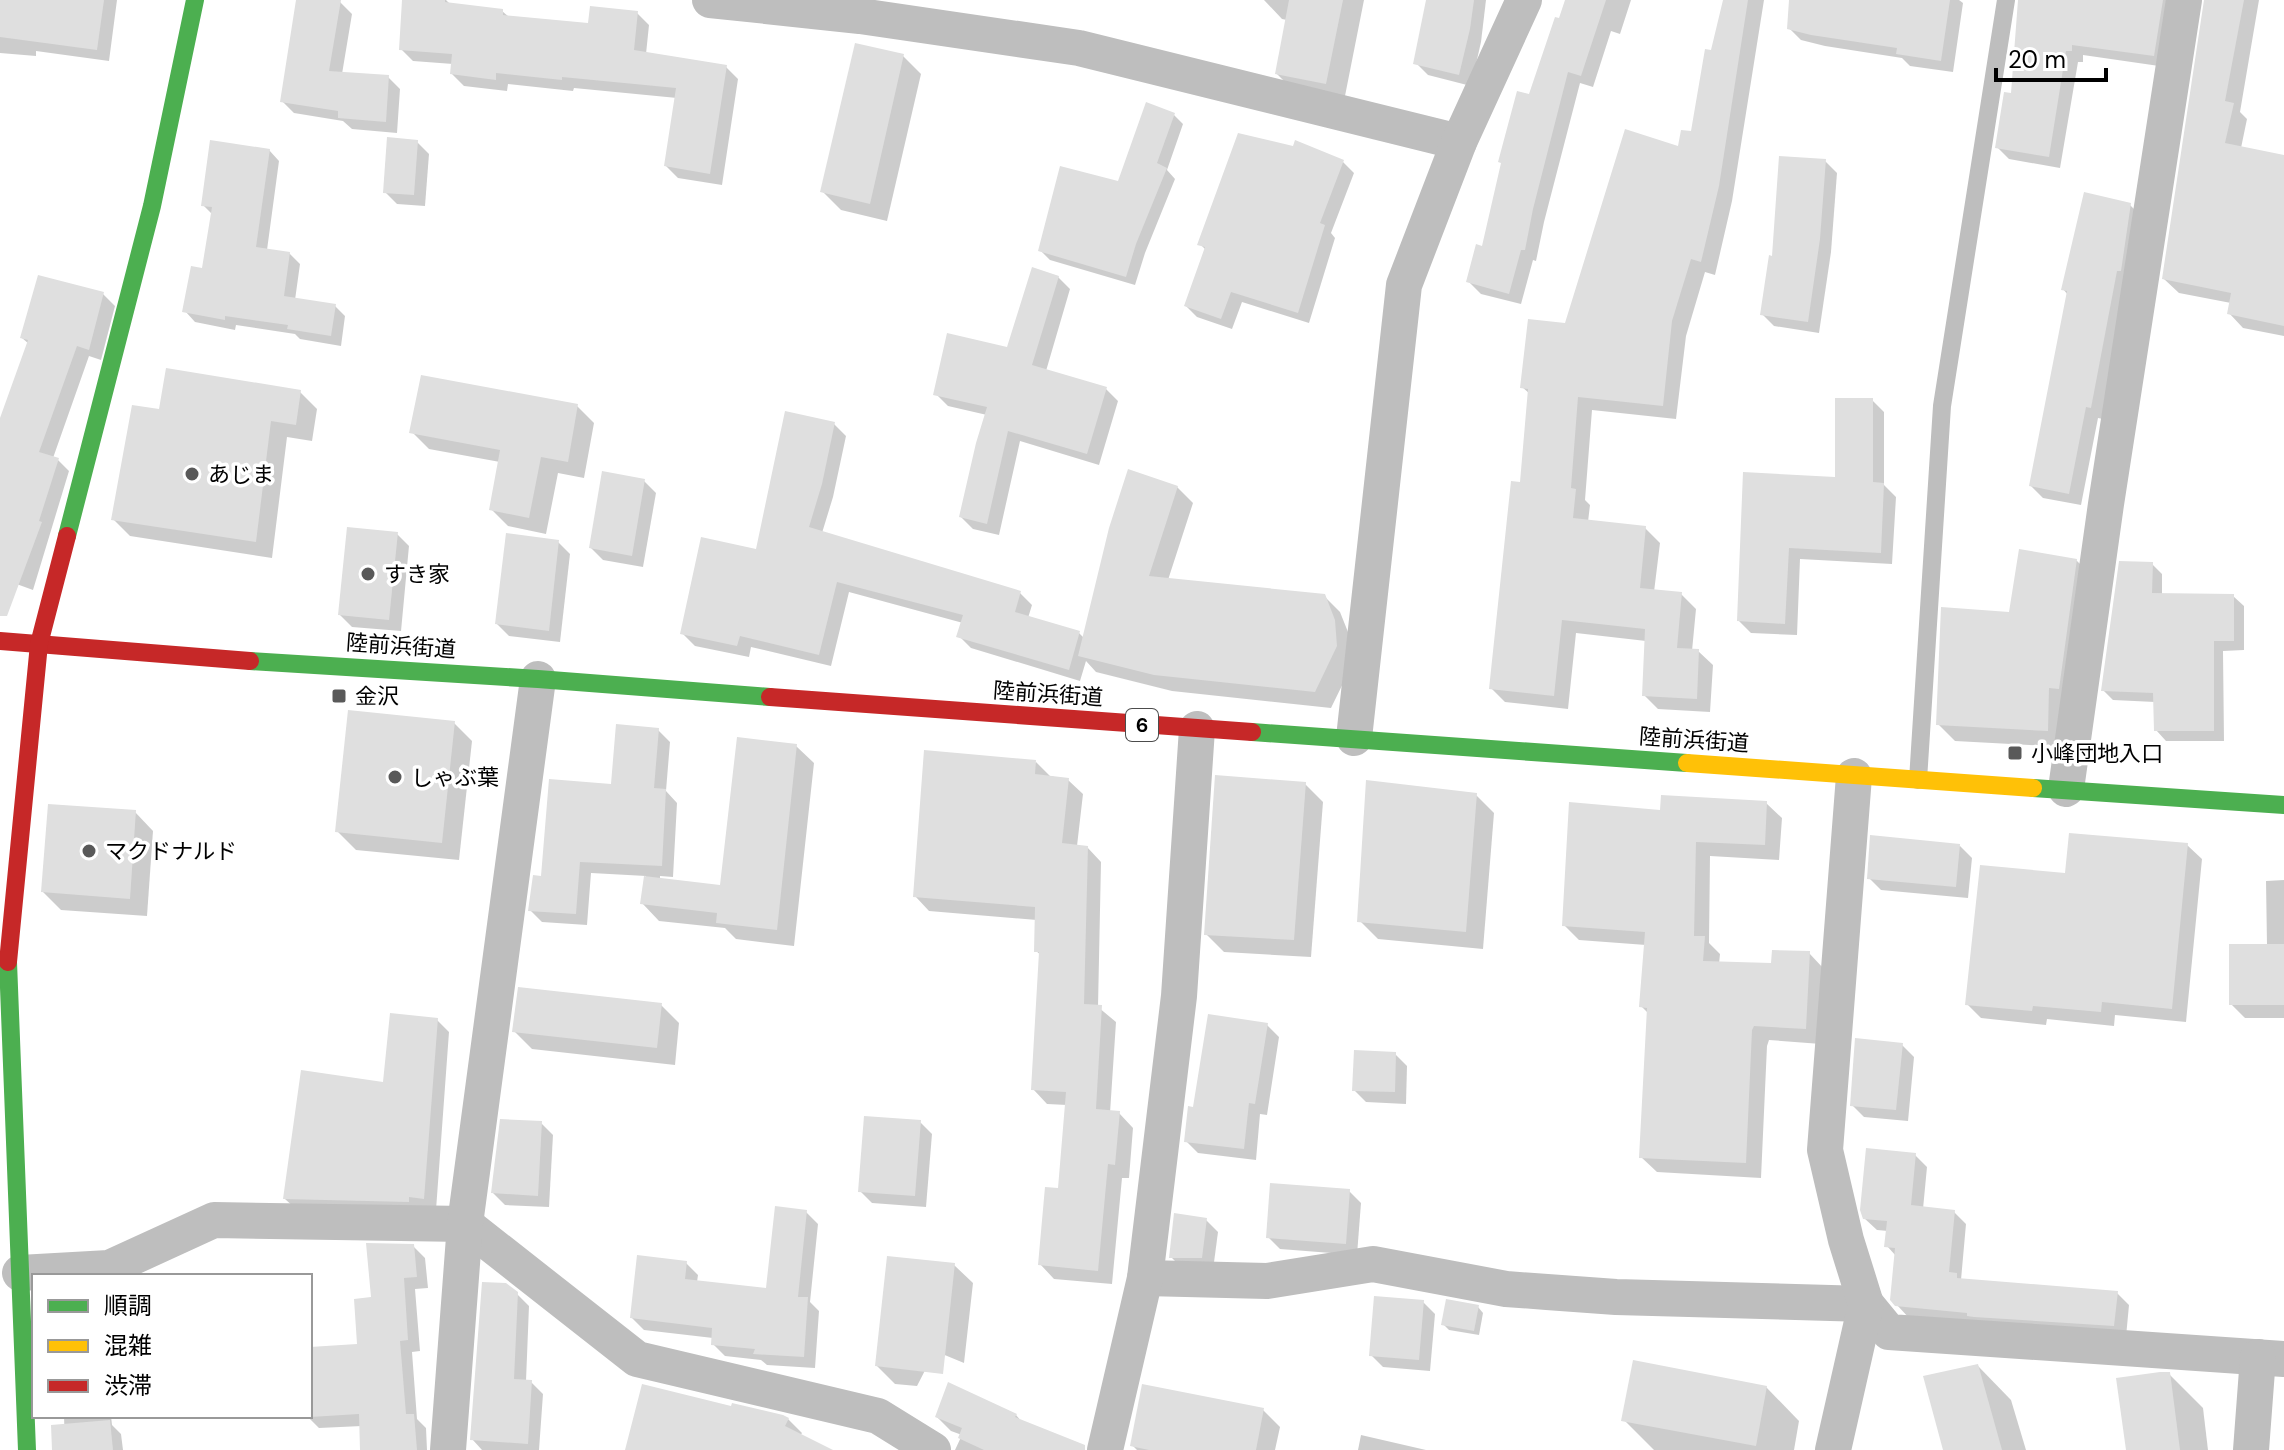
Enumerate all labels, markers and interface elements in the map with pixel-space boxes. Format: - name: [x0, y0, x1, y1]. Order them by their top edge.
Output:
- scale bar: [1996, 32, 2106, 82]
- text: 20 m: [2008, 44, 2066, 75]
- place label: あじま: [208, 460, 274, 489]
- marker: あじま: [183, 465, 201, 483]
- place label: すき家: [384, 560, 450, 589]
- marker: すき家: [359, 565, 377, 583]
- street label: 陸前浜街道: [345, 628, 457, 664]
- street label: 陸前浜街道: [992, 676, 1104, 712]
- place label: 金沢: [355, 682, 399, 711]
- marker: 金沢: [330, 687, 348, 705]
- road number: 6: [1126, 709, 1158, 741]
- street label: 陸前浜街道: [1638, 722, 1750, 758]
- place label: 小峰団地入口: [2031, 739, 2163, 768]
- marker: 小峰団地入口: [2006, 744, 2024, 762]
- place label: しゃぶ葉: [411, 763, 499, 792]
- marker: しゃぶ葉: [386, 768, 404, 786]
- place label: マクドナルド: [105, 837, 237, 866]
- marker: マクドナルド: [80, 842, 98, 860]
- legend: [32, 1274, 312, 1418]
- text: 順調: [104, 1290, 152, 1321]
- text: 混雑: [104, 1330, 152, 1361]
- text: 渋滞: [104, 1370, 152, 1401]

